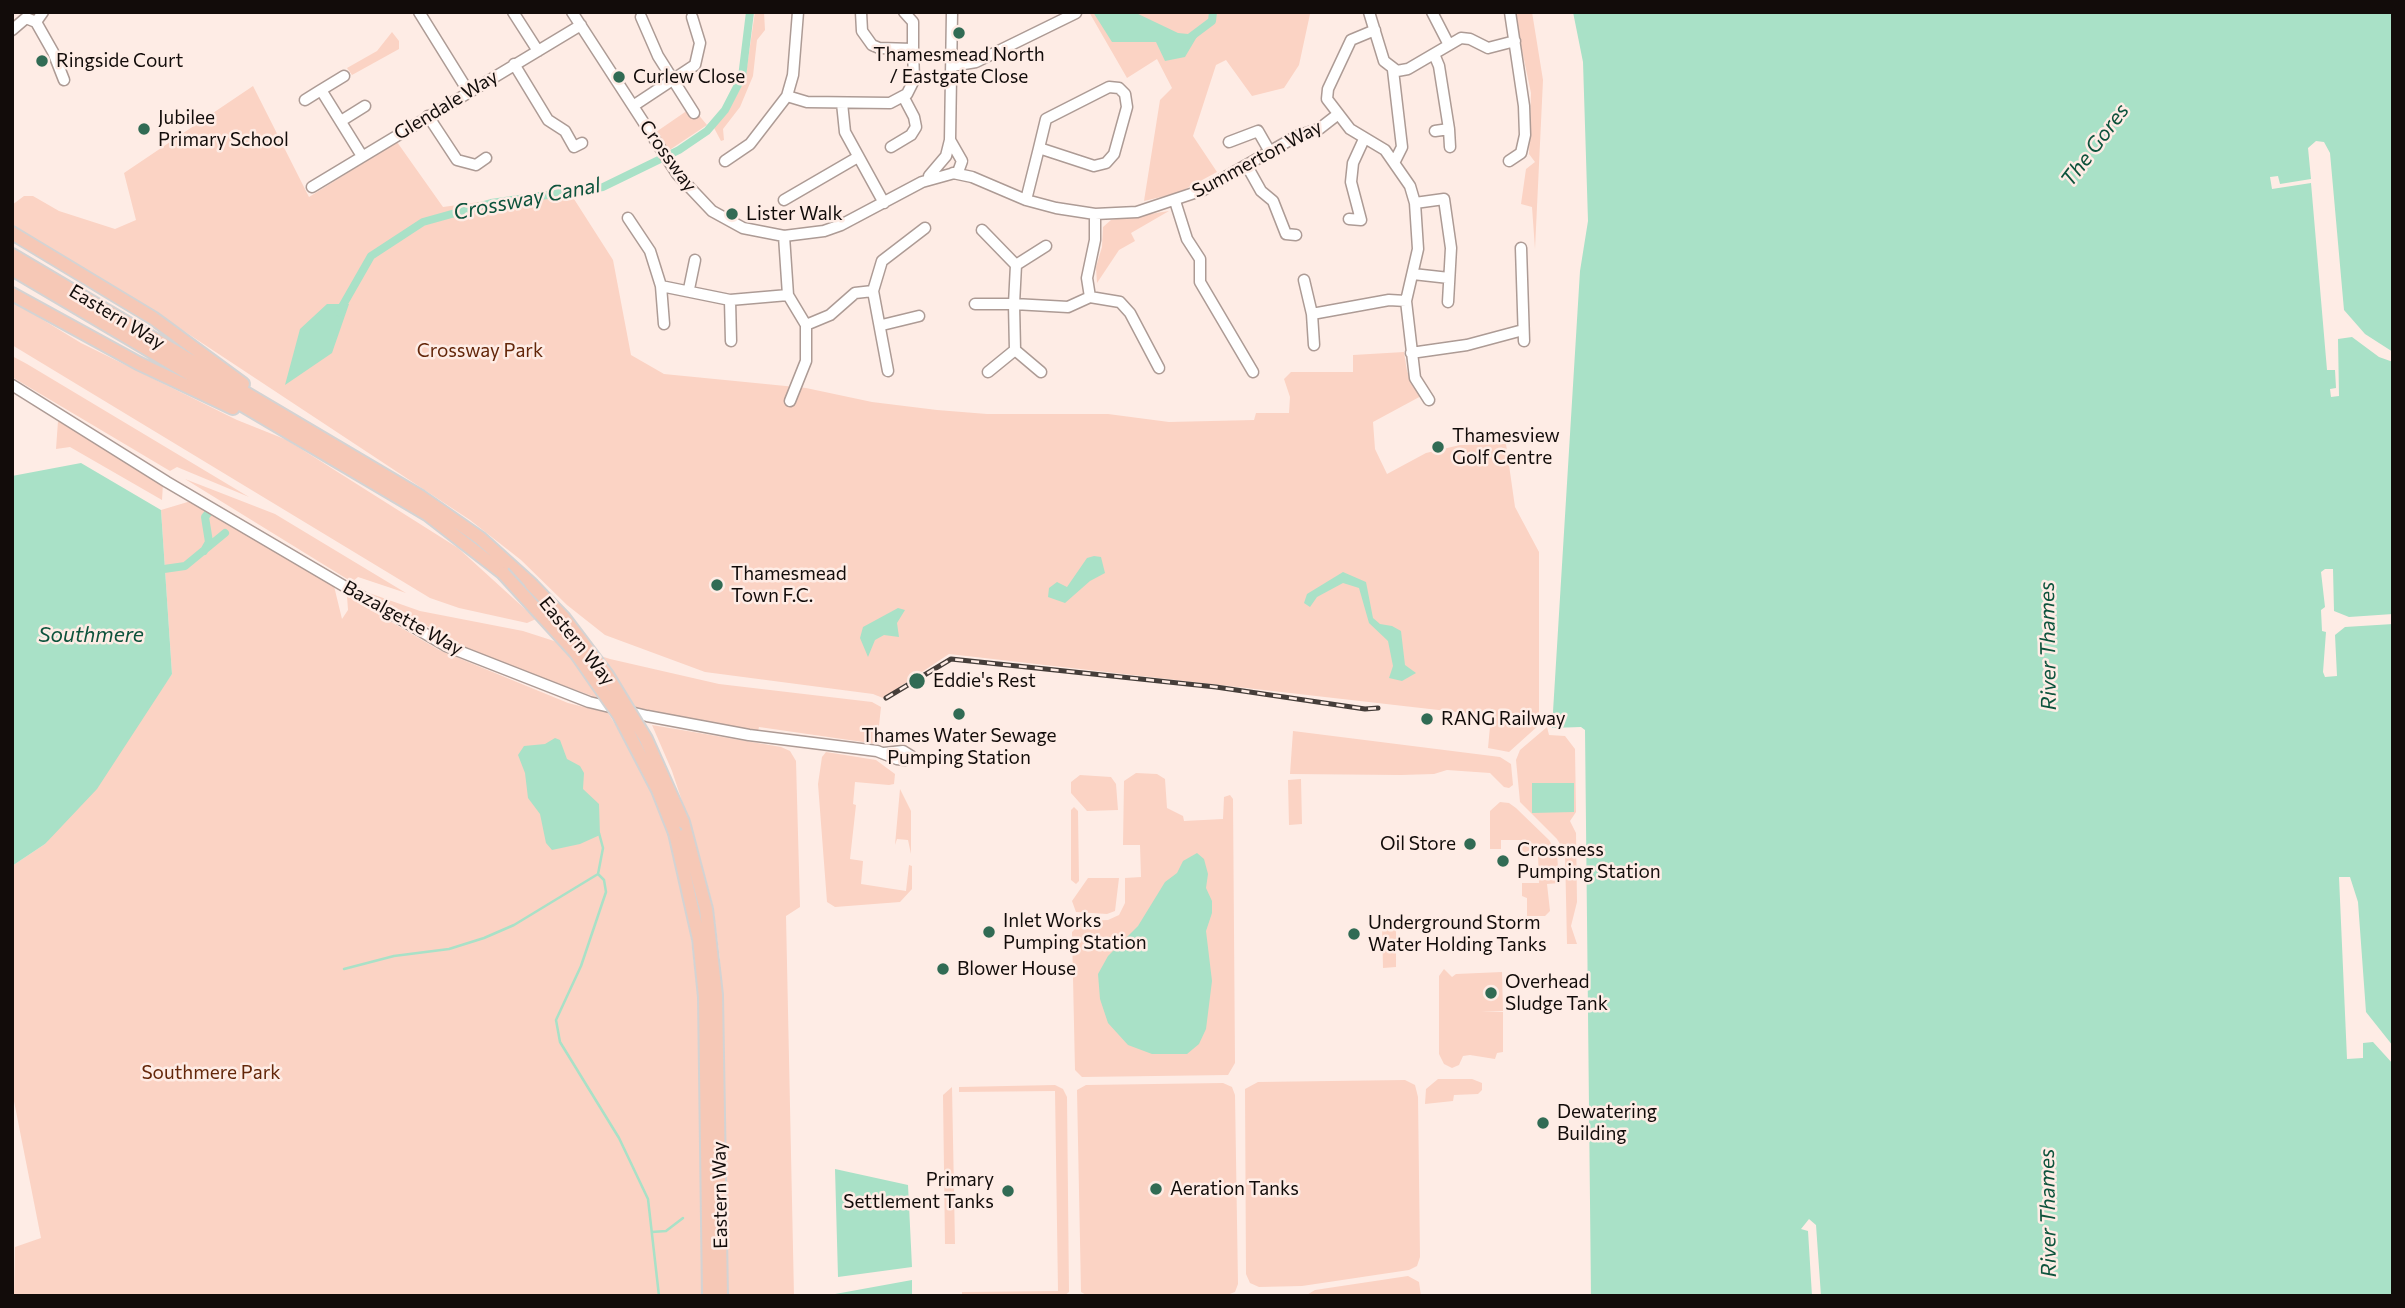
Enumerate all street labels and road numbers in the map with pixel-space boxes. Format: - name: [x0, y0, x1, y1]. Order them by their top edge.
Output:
- street label: Glendale Way: [390, 65, 502, 145]
- street label: Summerton Way: [1188, 115, 1326, 203]
- street label: Crossway: [634, 116, 702, 196]
- street label: Eastern Way: [65, 280, 169, 354]
- street label: Bazalgette Way: [339, 576, 467, 660]
- street label: Eastern Way: [534, 592, 620, 690]
- street label: Eastern Way: [708, 1141, 732, 1249]

